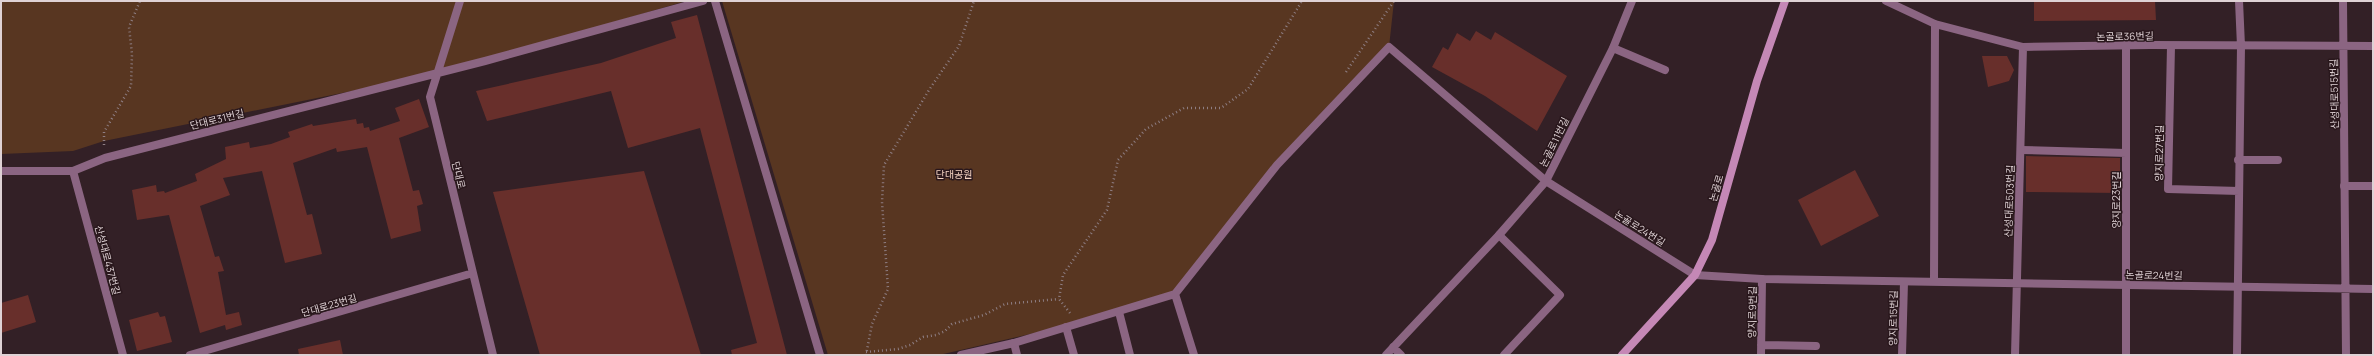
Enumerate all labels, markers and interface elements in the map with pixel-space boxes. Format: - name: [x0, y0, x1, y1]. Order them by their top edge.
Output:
- street label: 논골로36번길: [2096, 28, 2154, 44]
- street label: 산성대로515번길: [2326, 59, 2342, 129]
- street label: 단대로31번길: [188, 106, 246, 132]
- street label: 논골로11번길: [1536, 115, 1572, 169]
- street label: 양지로27번길: [2152, 125, 2166, 181]
- street label: 단대로: [449, 160, 469, 190]
- street label: 산성대로503번길: [2001, 164, 2017, 238]
- park label: 단대공원: [936, 167, 972, 181]
- street label: 양지로23번길: [2109, 171, 2123, 229]
- street label: 논골로: [1705, 173, 1727, 203]
- street label: 논골로24번길: [1612, 207, 1668, 249]
- street label: 산성대로437번길: [92, 224, 124, 296]
- street label: 논골로24번길: [2125, 268, 2183, 282]
- street label: 양지로9번길: [1745, 286, 1759, 338]
- street label: 단대로23번길: [300, 290, 358, 320]
- street label: 양지로15번길: [1886, 290, 1900, 346]

